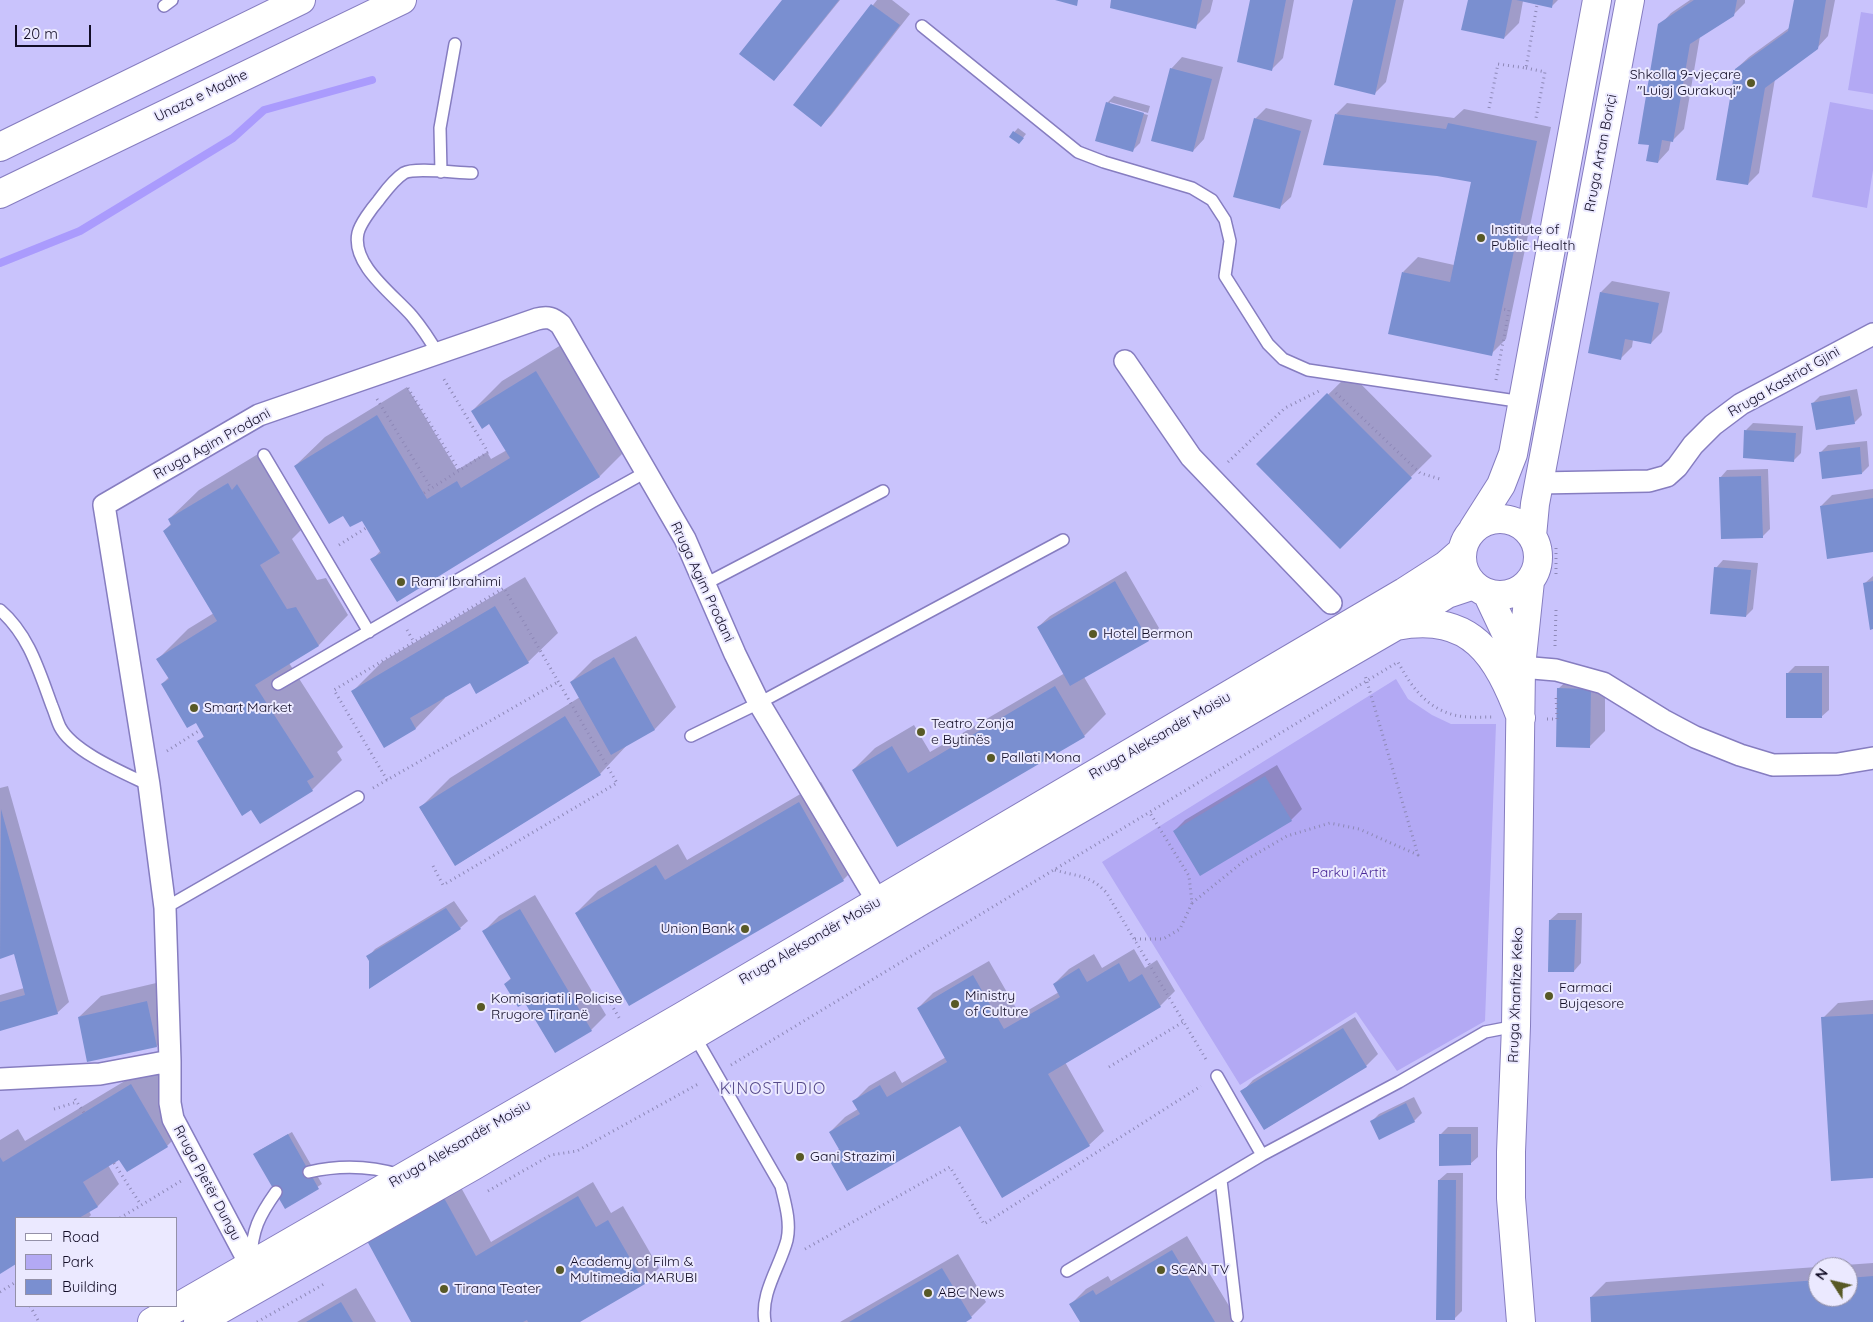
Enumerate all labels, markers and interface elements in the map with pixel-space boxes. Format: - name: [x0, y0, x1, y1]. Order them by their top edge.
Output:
- scale bar: [18, 15, 94, 47]
- text: 20 m: [23, 24, 58, 43]
- street label: Unaza e Madhe: [152, 66, 250, 126]
- place label: Shkolla 9-vjeçare "Luigj Gurakuqi": [1630, 67, 1741, 100]
- marker: Shkolla 9-vjeçare "Luigj Gurakuqi": [1745, 77, 1757, 89]
- street label: Rruga Artan Boriçi: [1581, 93, 1621, 213]
- place label: Institute of Public Health: [1491, 222, 1575, 254]
- marker: Institute of Public Health: [1475, 232, 1487, 244]
- street label: Rruga Kastriot Gjini: [1725, 343, 1843, 421]
- street label: Rruga Agim Prodani: [151, 405, 273, 483]
- street label: Rruga Agim Prodani: [667, 519, 737, 645]
- place label: Rami Ibrahimi: [411, 574, 501, 590]
- marker: Rami Ibrahimi: [395, 576, 407, 588]
- place label: Hotel Bermon: [1103, 626, 1193, 642]
- marker: Hotel Bermon: [1087, 628, 1099, 640]
- street label: Rruga Aleksandër Moisiu: [1086, 689, 1234, 783]
- place label: Smart Market: [204, 700, 292, 716]
- marker: Smart Market: [188, 702, 200, 714]
- place label: Teatro Zonja e Bytinës: [931, 716, 1014, 749]
- marker: Teatro Zonja e Bytinës: [915, 726, 927, 738]
- place label: Pallati Mona: [1001, 750, 1081, 766]
- marker: Pallati Mona: [985, 752, 997, 764]
- park label: Parku i Artit: [1311, 865, 1387, 881]
- street label: Rruga Aleksandër Moisiu: [736, 894, 884, 988]
- place label: Union Bank: [660, 921, 735, 937]
- marker: Union Bank: [739, 923, 751, 935]
- street label: Rruga Xhanfize Keko: [1505, 927, 1527, 1063]
- place label: Farmaci Bujqesore: [1559, 980, 1624, 1012]
- place label: Ministry of Culture: [965, 988, 1028, 1020]
- marker: Farmaci Bujqesore: [1543, 990, 1555, 1002]
- place label: Komisariati i Policise Rrugore Tiranë: [491, 991, 622, 1024]
- marker: Ministry of Culture: [949, 998, 961, 1010]
- marker: Komisariati i Policise Rrugore Tiranë: [475, 1001, 487, 1013]
- district label: KINOSTUDIO: [718, 1079, 828, 1099]
- street label: Rruga Aleksandër Moisiu: [386, 1097, 534, 1191]
- street label: Rruga Pjetër Dungu: [170, 1122, 244, 1244]
- place label: Gani Strazimi: [810, 1149, 895, 1165]
- marker: Gani Strazimi: [794, 1151, 806, 1163]
- legend: [15, 1217, 178, 1307]
- text: Road: [62, 1227, 99, 1246]
- text: Park: [62, 1252, 94, 1271]
- place label: Academy of Film & Multimedia MARUBI: [570, 1254, 697, 1286]
- north arrow: [1808, 1257, 1858, 1307]
- place label: SCAN TV: [1171, 1262, 1229, 1278]
- marker: Academy of Film & Multimedia MARUBI: [554, 1264, 566, 1276]
- marker: SCAN TV: [1155, 1264, 1167, 1276]
- text: N: [1811, 1265, 1832, 1283]
- text: Building: [62, 1277, 117, 1296]
- place label: Tirana Teater: [454, 1281, 541, 1297]
- marker: Tirana Teater: [438, 1283, 450, 1295]
- place label: ABC News: [938, 1285, 1004, 1301]
- marker: ABC News: [922, 1287, 934, 1299]

